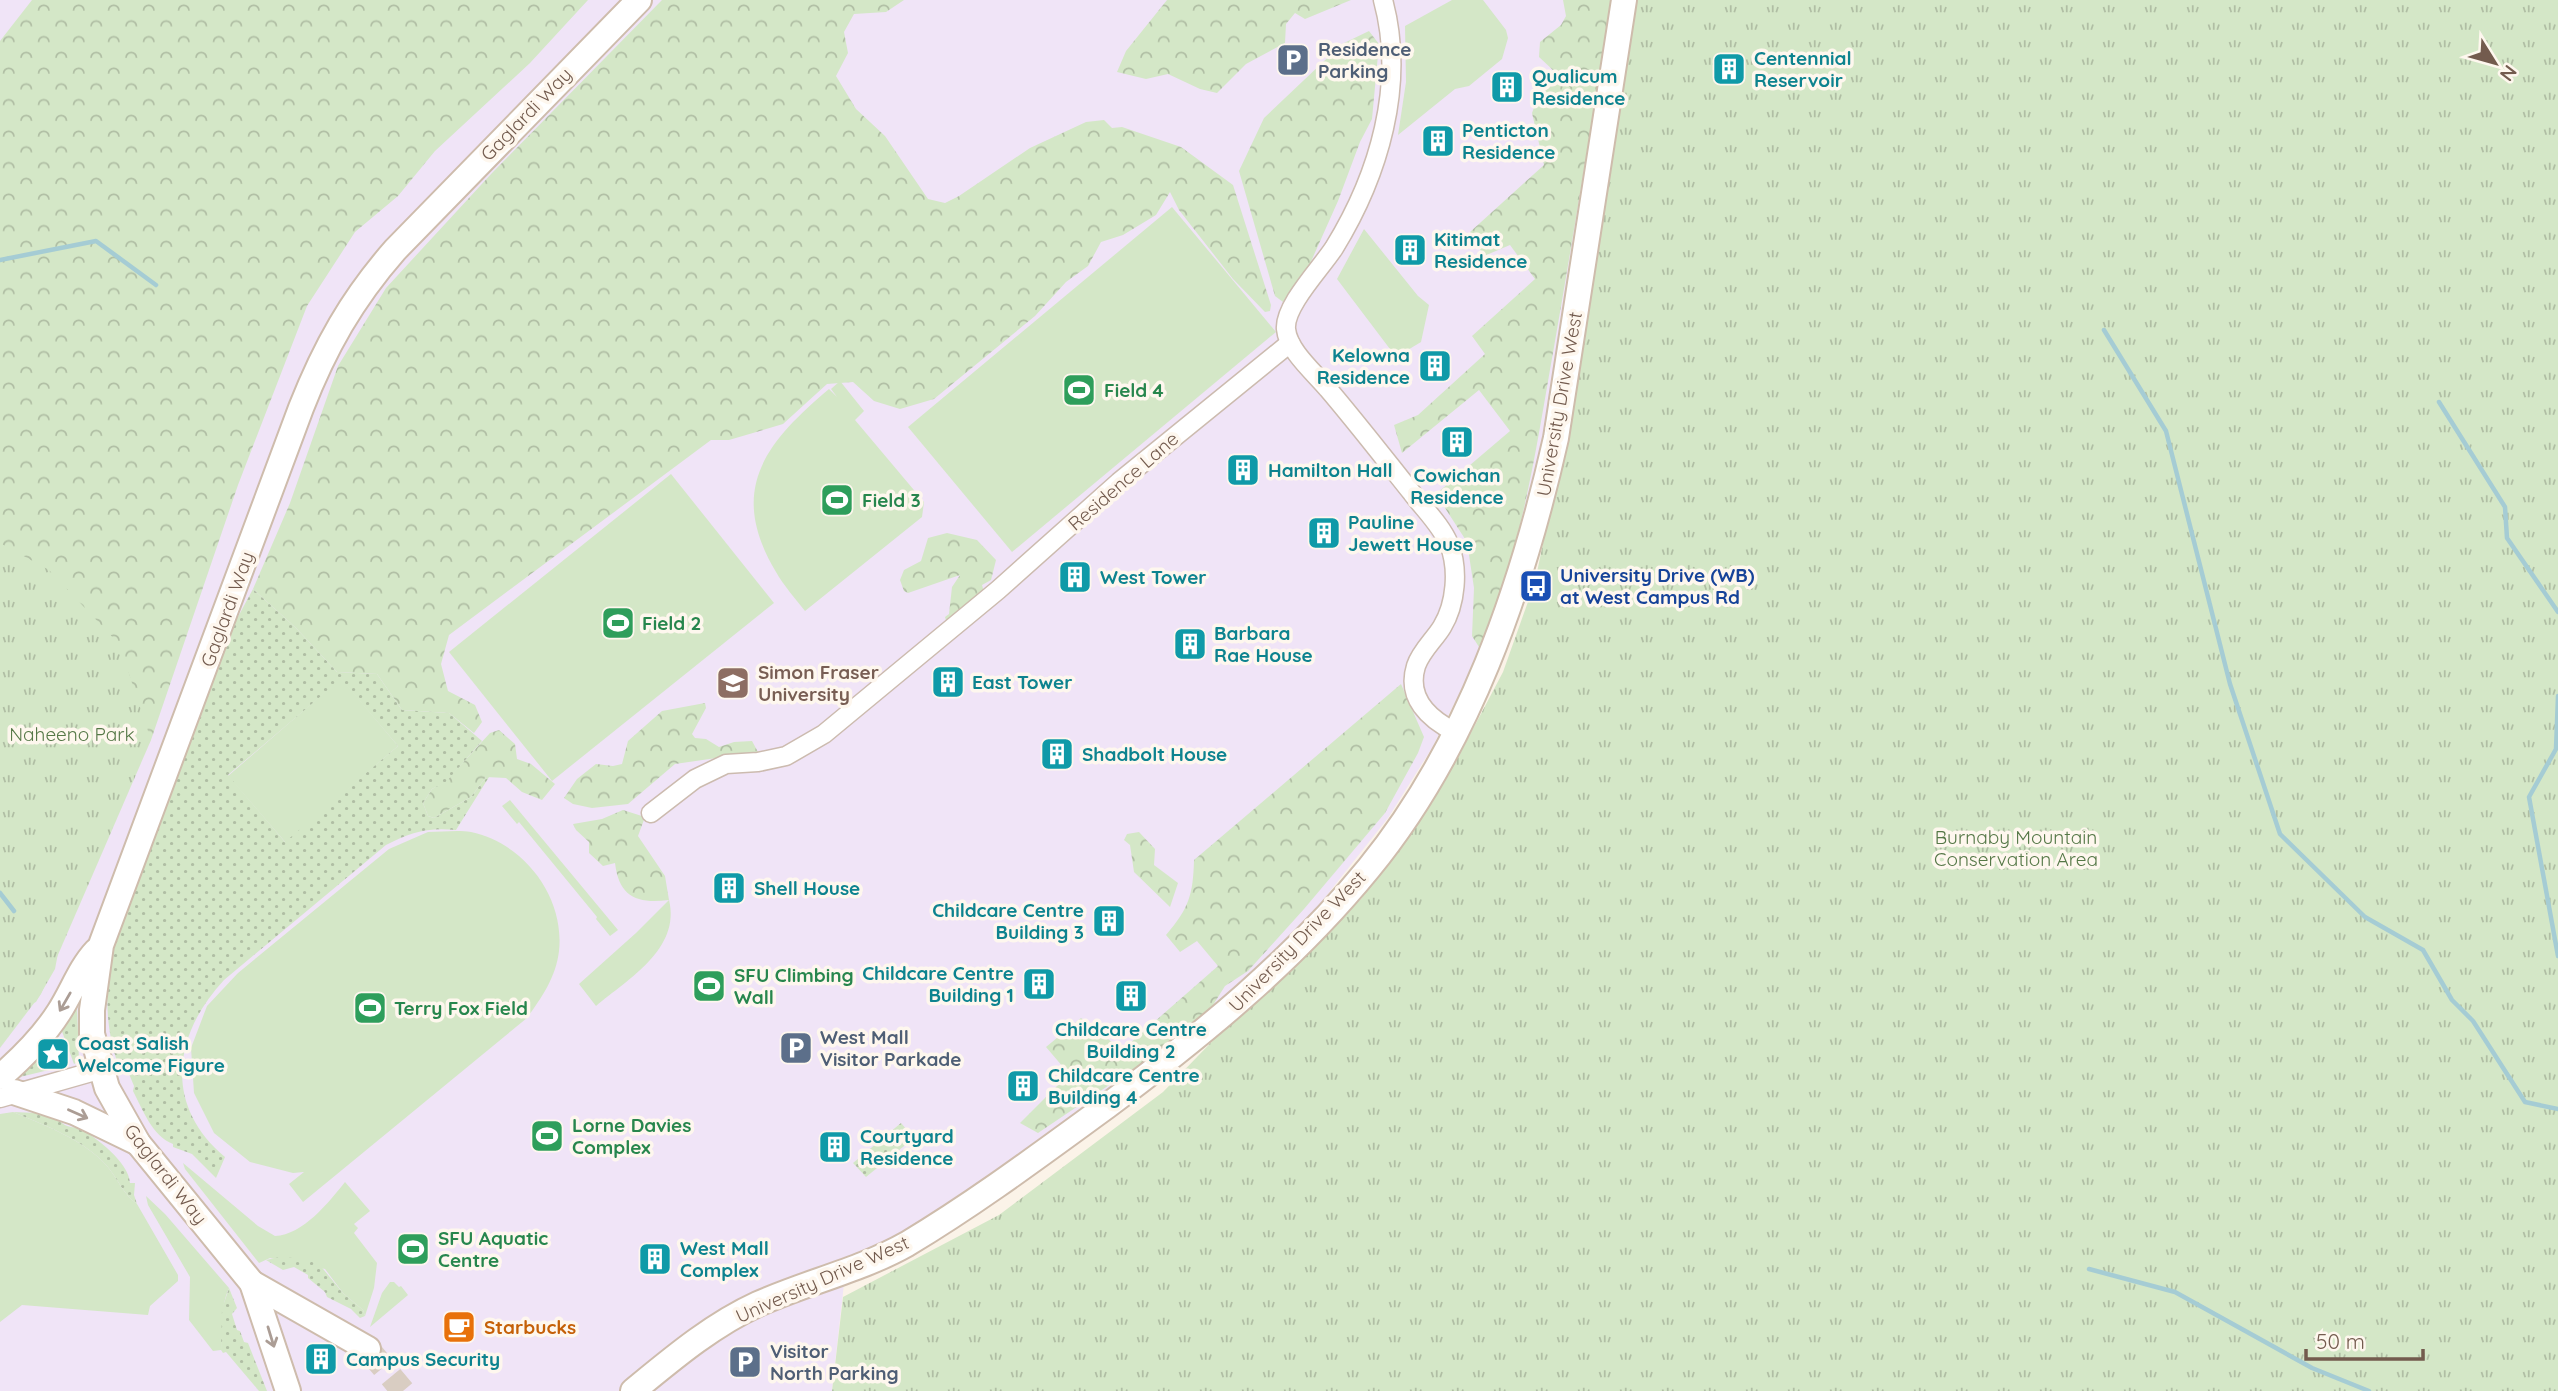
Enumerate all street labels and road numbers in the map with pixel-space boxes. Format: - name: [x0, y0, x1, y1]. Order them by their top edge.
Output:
- street label: Gaglardi Way: [475, 62, 577, 166]
- street label: University Drive West: [1531, 310, 1587, 498]
- street label: Residence Lane: [1063, 426, 1183, 536]
- street label: Gaglardi Way: [195, 548, 259, 670]
- street label: University Drive West: [1223, 865, 1371, 1017]
- street label: Gaglardi Way: [119, 1119, 213, 1229]
- street label: University Drive West: [732, 1230, 912, 1328]

